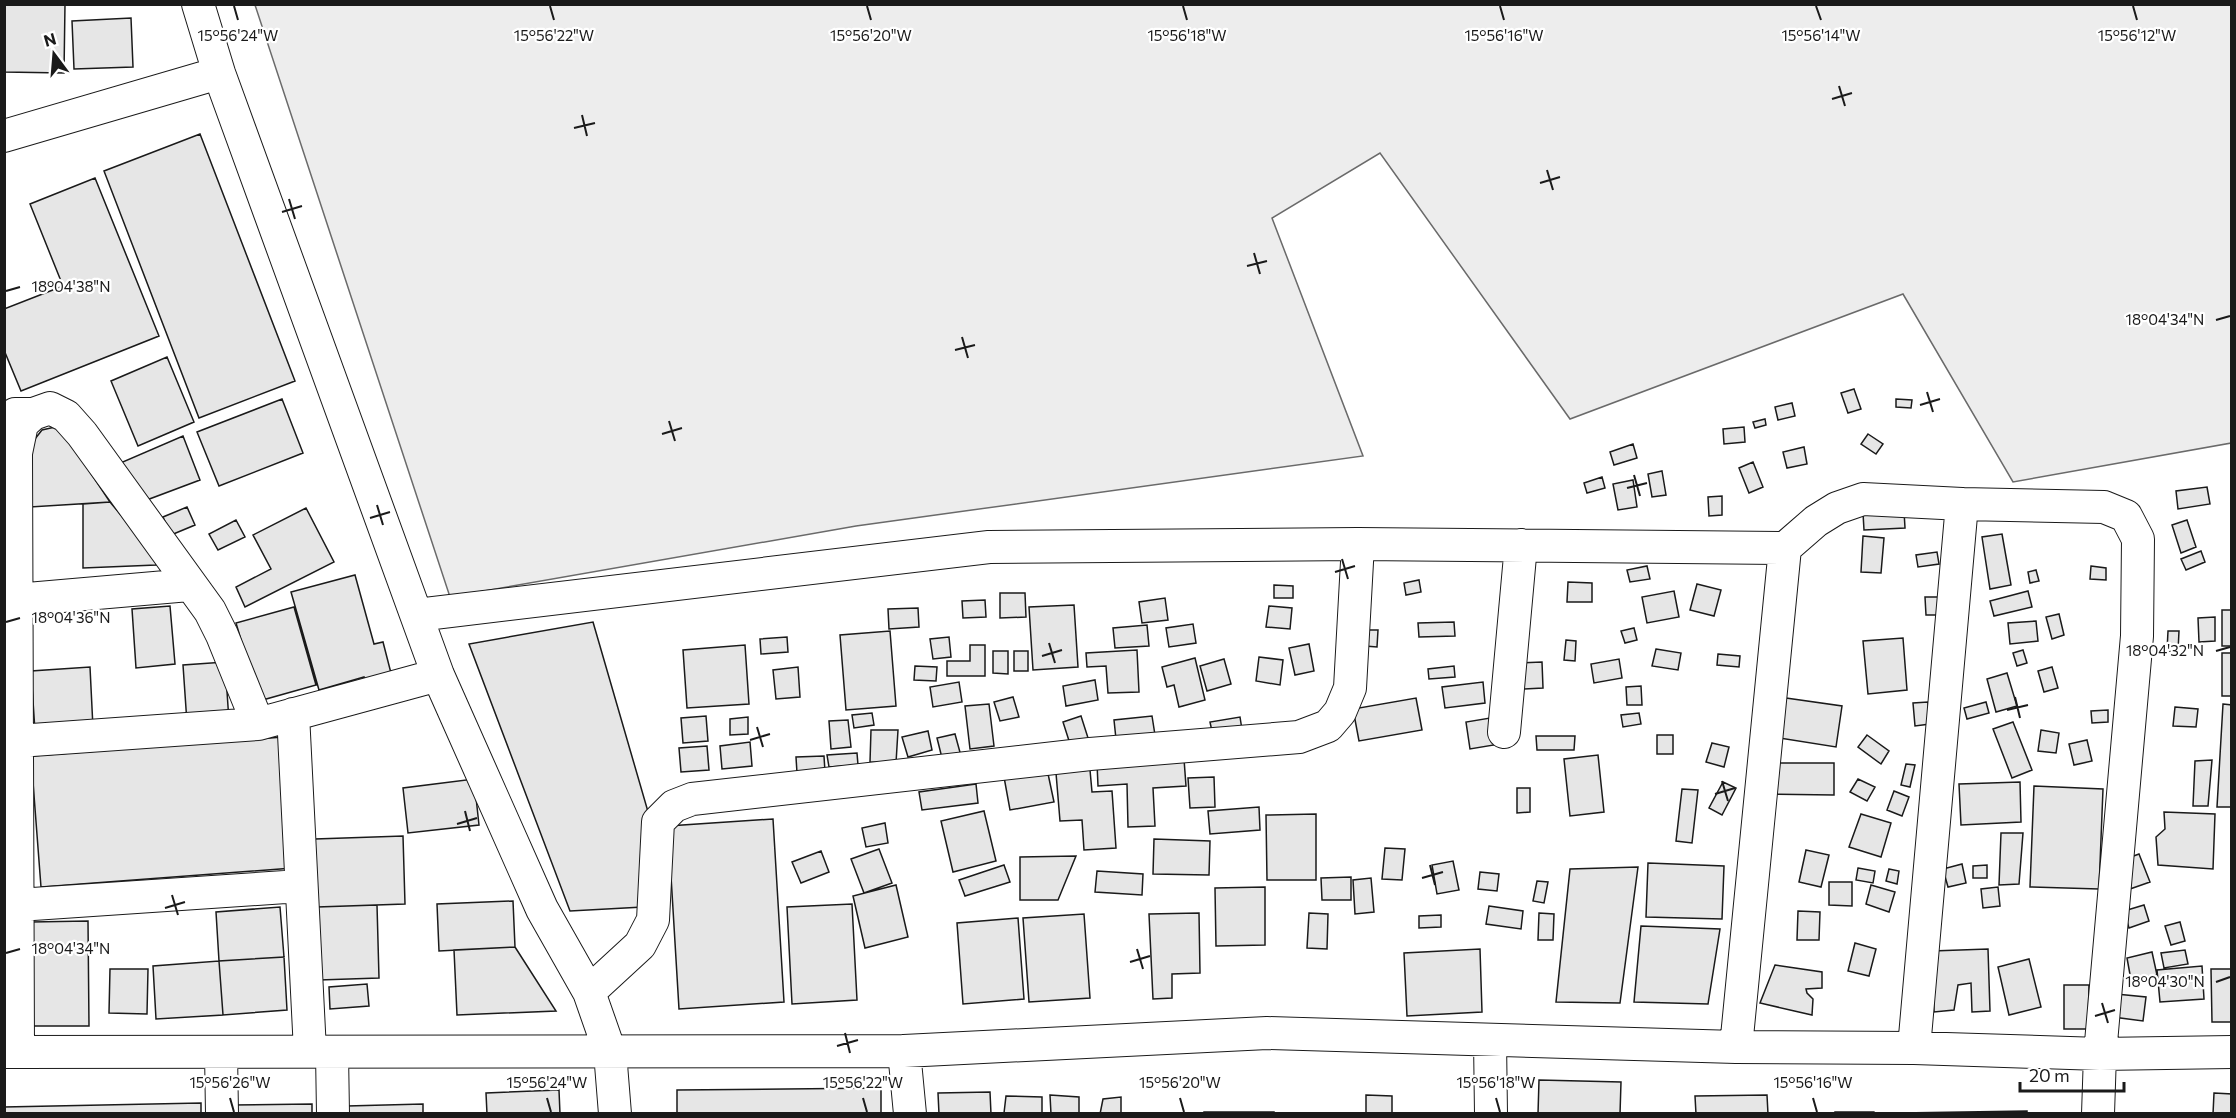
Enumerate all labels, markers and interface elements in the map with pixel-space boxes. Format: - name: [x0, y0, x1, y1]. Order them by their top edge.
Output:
- north arrow: [24, 24, 84, 84]
- text: 15°56'24"W: [198, 26, 278, 44]
- text: 15°56'22"W: [514, 26, 594, 44]
- text: 15°56'20"W: [830, 26, 912, 44]
- text: 15°56'18"W: [1147, 26, 1227, 44]
- text: 15°56'16"W: [1464, 26, 1544, 44]
- text: 15°56'14"W: [1781, 26, 1861, 44]
- text: 15°56'12"W: [2098, 26, 2176, 44]
- text: N: [41, 28, 58, 50]
- text: 18°04'38"N: [32, 277, 110, 295]
- text: 18°04'34"N: [2126, 310, 2204, 328]
- text: 18°04'36"N: [32, 608, 110, 626]
- text: 18°04'32"N: [2126, 641, 2204, 659]
- text: 18°04'34"N: [32, 939, 110, 957]
- text: 18°04'30"N: [2125, 972, 2205, 990]
- scale bar: [2020, 1055, 2124, 1093]
- text: 20 m: [2029, 1064, 2070, 1086]
- text: 15°56'26"W: [189, 1073, 271, 1091]
- text: 15°56'24"W: [507, 1073, 587, 1091]
- text: 15°56'22"W: [823, 1073, 903, 1091]
- text: 15°56'20"W: [1139, 1073, 1221, 1091]
- text: 15°56'18"W: [1456, 1073, 1536, 1091]
- text: 15°56'16"W: [1773, 1073, 1853, 1091]

